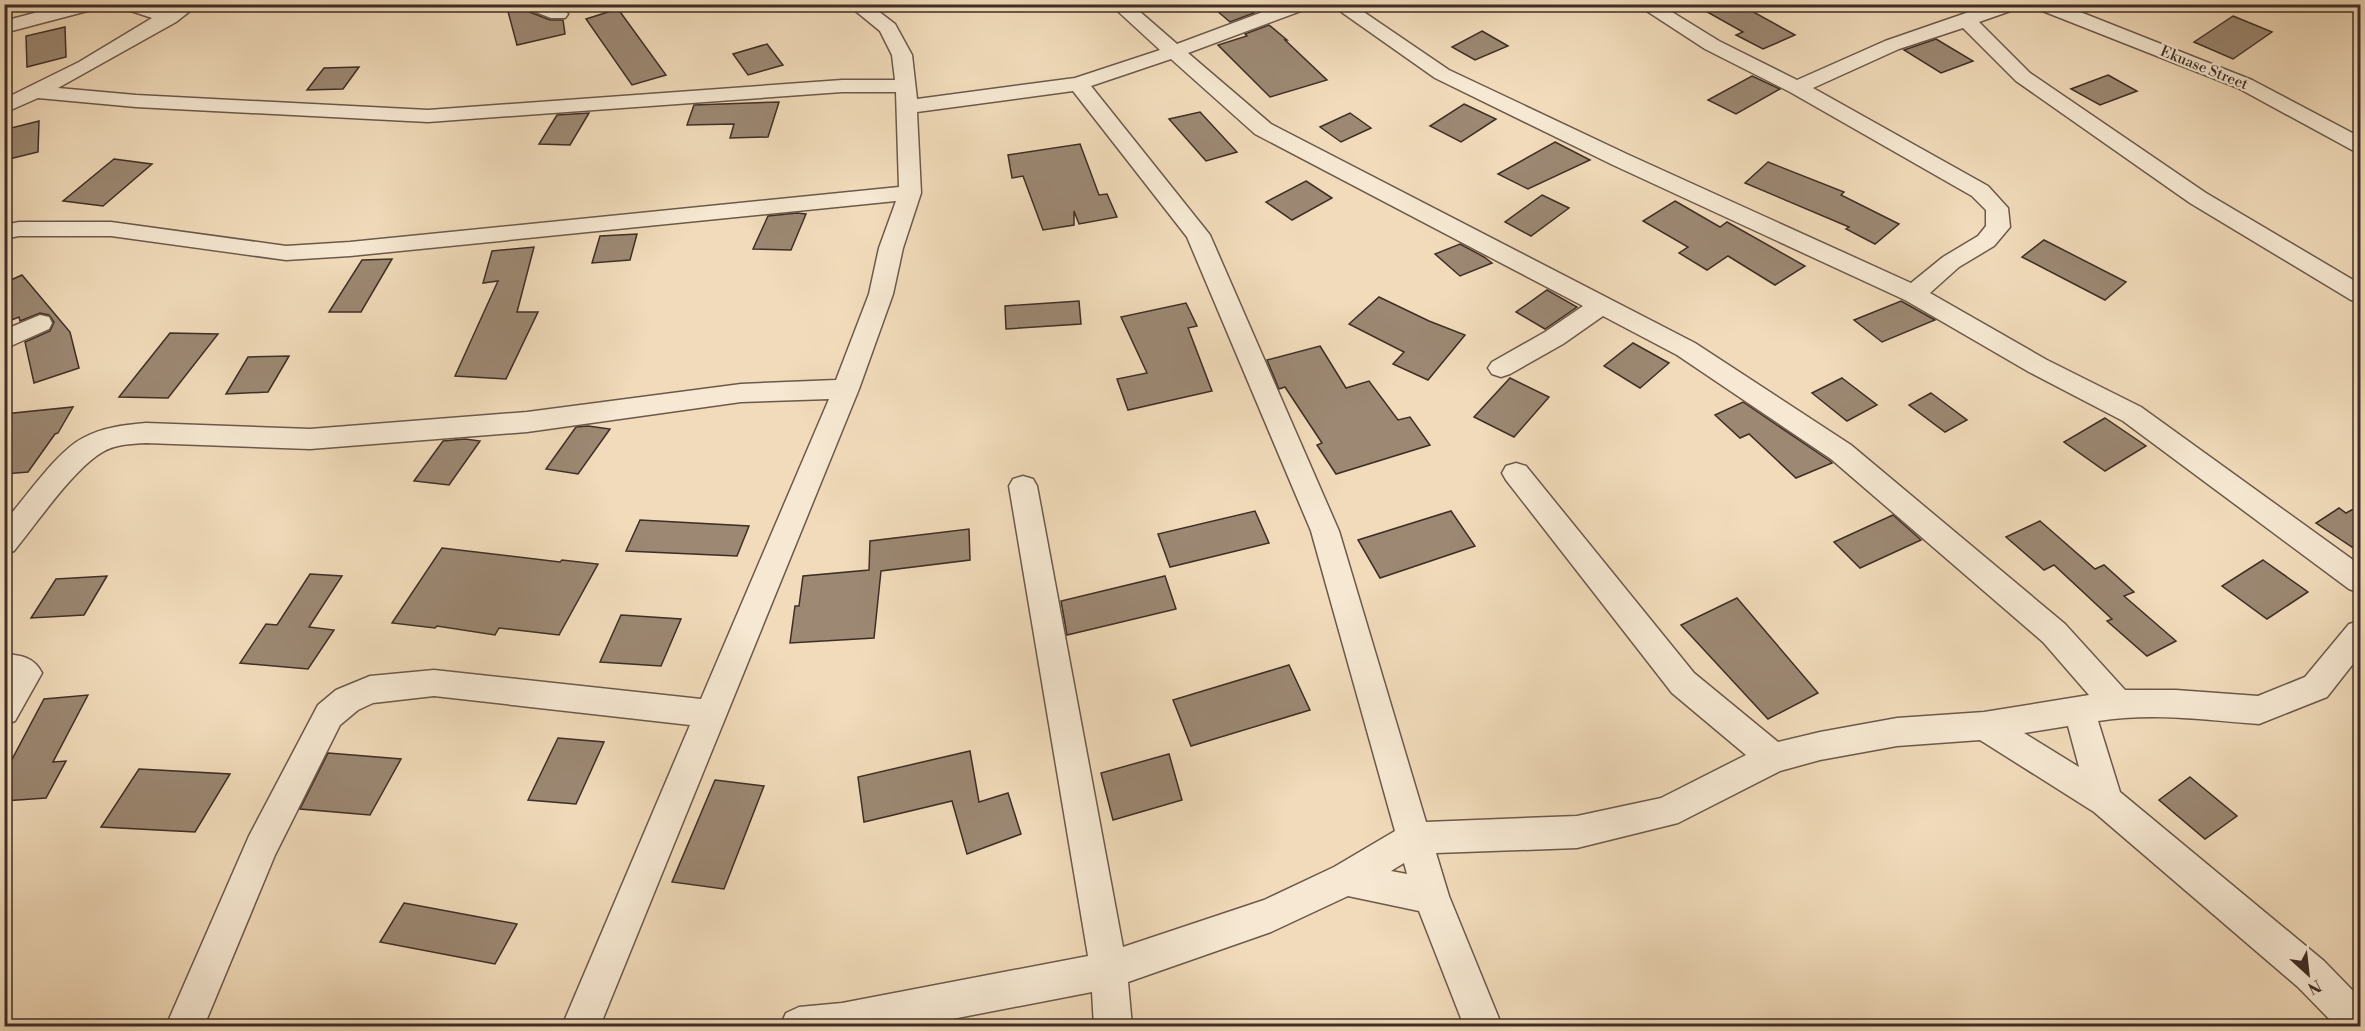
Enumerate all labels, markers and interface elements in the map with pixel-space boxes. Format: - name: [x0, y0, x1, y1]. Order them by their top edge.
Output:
- street label: Ekuase Street: [2157, 42, 2251, 94]
- north arrow: [2278, 944, 2338, 1004]
- text: N: [2304, 975, 2325, 998]

